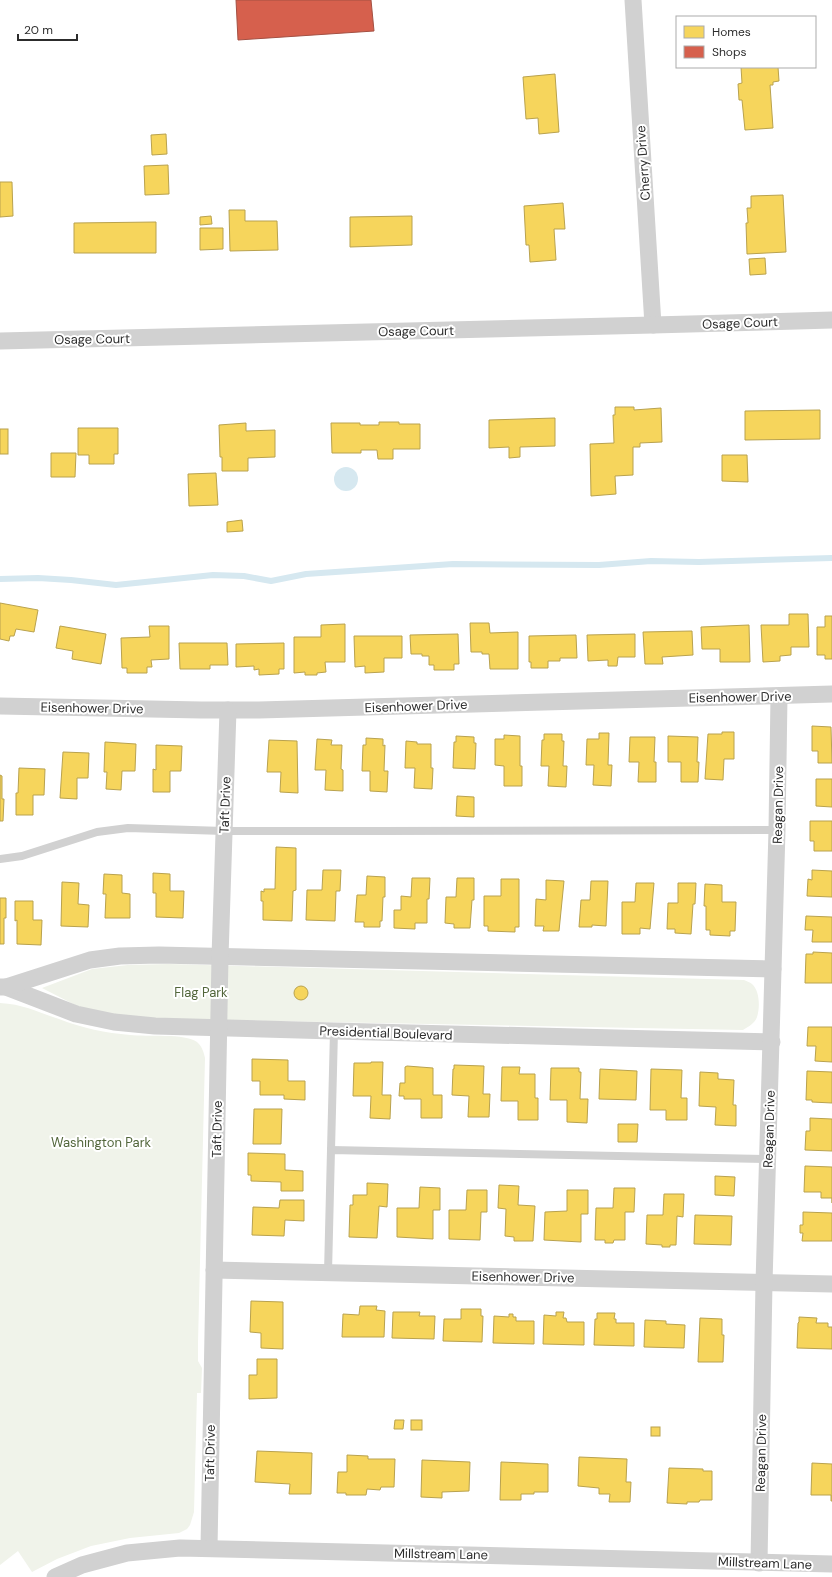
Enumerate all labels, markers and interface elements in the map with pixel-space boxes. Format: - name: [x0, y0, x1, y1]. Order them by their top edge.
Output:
- scale bar: [18, 16, 77, 42]
- legend: [676, 16, 816, 68]
- text: 20 m: [24, 22, 53, 38]
- text: Homes: [712, 24, 751, 40]
- text: Shops: [712, 44, 747, 60]
- street label: Cherry Drive: [632, 125, 654, 201]
- street label: Osage Court: [702, 313, 778, 333]
- street label: Osage Court: [378, 322, 454, 340]
- street label: Osage Court: [54, 330, 130, 348]
- street label: Eisenhower Drive: [688, 688, 792, 706]
- street label: Eisenhower Drive: [364, 696, 468, 716]
- street label: Eisenhower Drive: [40, 699, 144, 717]
- street label: Reagan Drive: [769, 766, 787, 844]
- street label: Taft Drive: [216, 776, 234, 834]
- park label: Flag Park: [174, 984, 228, 1001]
- street label: Presidential Boulevard: [319, 1022, 453, 1044]
- street label: Reagan Drive: [759, 1090, 779, 1168]
- street label: Taft Drive: [208, 1100, 226, 1158]
- park label: Washington Park: [51, 1134, 151, 1151]
- street label: Eisenhower Drive: [471, 1268, 575, 1286]
- street label: Reagan Drive: [752, 1414, 770, 1492]
- street label: Taft Drive: [201, 1424, 219, 1482]
- street label: Millstream Lane: [394, 1545, 488, 1563]
- street label: Millstream Lane: [718, 1553, 812, 1573]

